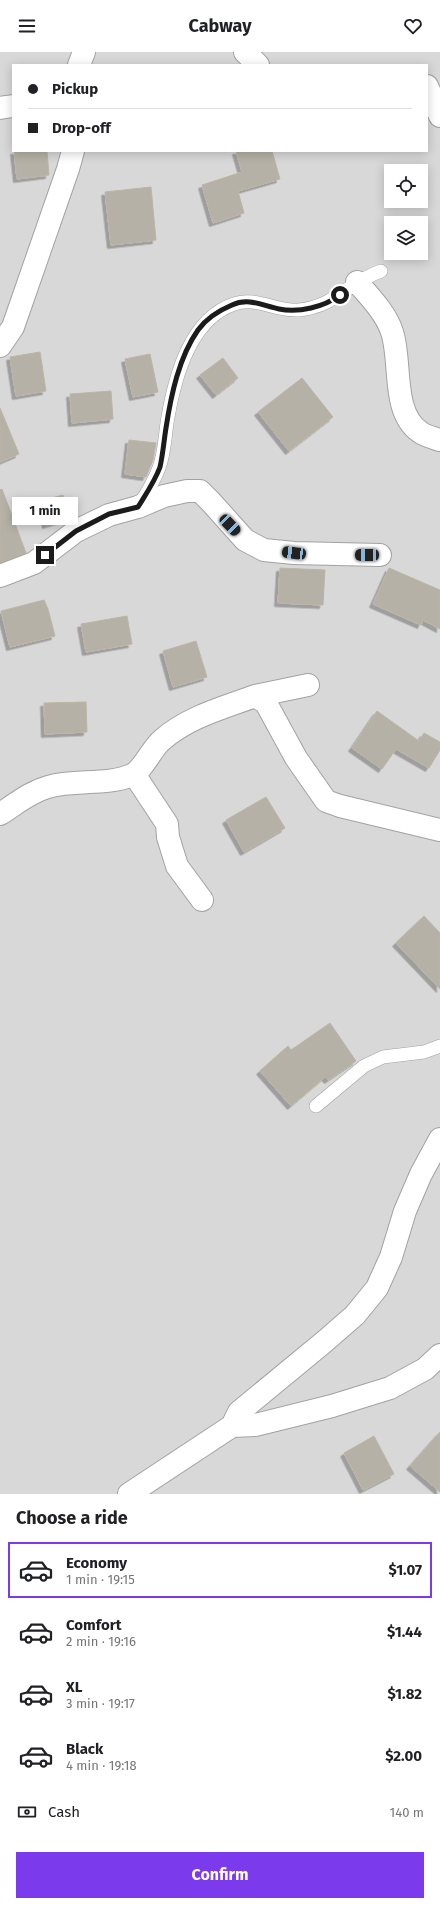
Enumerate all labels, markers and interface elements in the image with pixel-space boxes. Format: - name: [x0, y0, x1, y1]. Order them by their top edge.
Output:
- icon: menu: [16, 15, 38, 37]
- text: Cabway: [189, 15, 251, 37]
- icon: heart: [402, 15, 424, 37]
- text: Pickup: [52, 80, 98, 98]
- text: Drop-off: [52, 119, 111, 137]
- map controls: [384, 164, 428, 260]
- button: locate: [384, 164, 428, 208]
- button: layers: [384, 216, 428, 260]
- route start: [331, 286, 349, 304]
- callout: 1 min: [12, 497, 78, 525]
- text: 1 min: [29, 503, 61, 518]
- car: [217, 512, 243, 538]
- route end: [36, 546, 54, 564]
- car: [281, 546, 307, 560]
- car: [355, 549, 379, 561]
- text: Choose a ride: [16, 1507, 128, 1529]
- icon: car: [18, 1552, 54, 1588]
- text: Economy: [66, 1554, 127, 1572]
- text: $1.07: [388, 1561, 422, 1579]
- text: 1 min · 19:15: [66, 1572, 135, 1587]
- icon: car: [18, 1614, 54, 1650]
- text: Comfort: [66, 1616, 122, 1634]
- text: $1.44: [387, 1623, 422, 1641]
- text: 2 min · 19:16: [66, 1634, 136, 1649]
- icon: car: [18, 1676, 54, 1712]
- text: XL: [66, 1678, 82, 1696]
- text: $1.82: [387, 1685, 422, 1703]
- text: 3 min · 19:17: [66, 1696, 135, 1711]
- icon: car: [18, 1738, 54, 1774]
- text: Black: [66, 1740, 103, 1758]
- text: $2.00: [385, 1747, 422, 1765]
- text: 4 min · 19:18: [66, 1758, 137, 1773]
- icon: cash: [16, 1801, 38, 1823]
- text: Cash: [48, 1803, 80, 1821]
- text: 140 m: [390, 1805, 424, 1820]
- button: Confirm: [16, 1852, 424, 1898]

